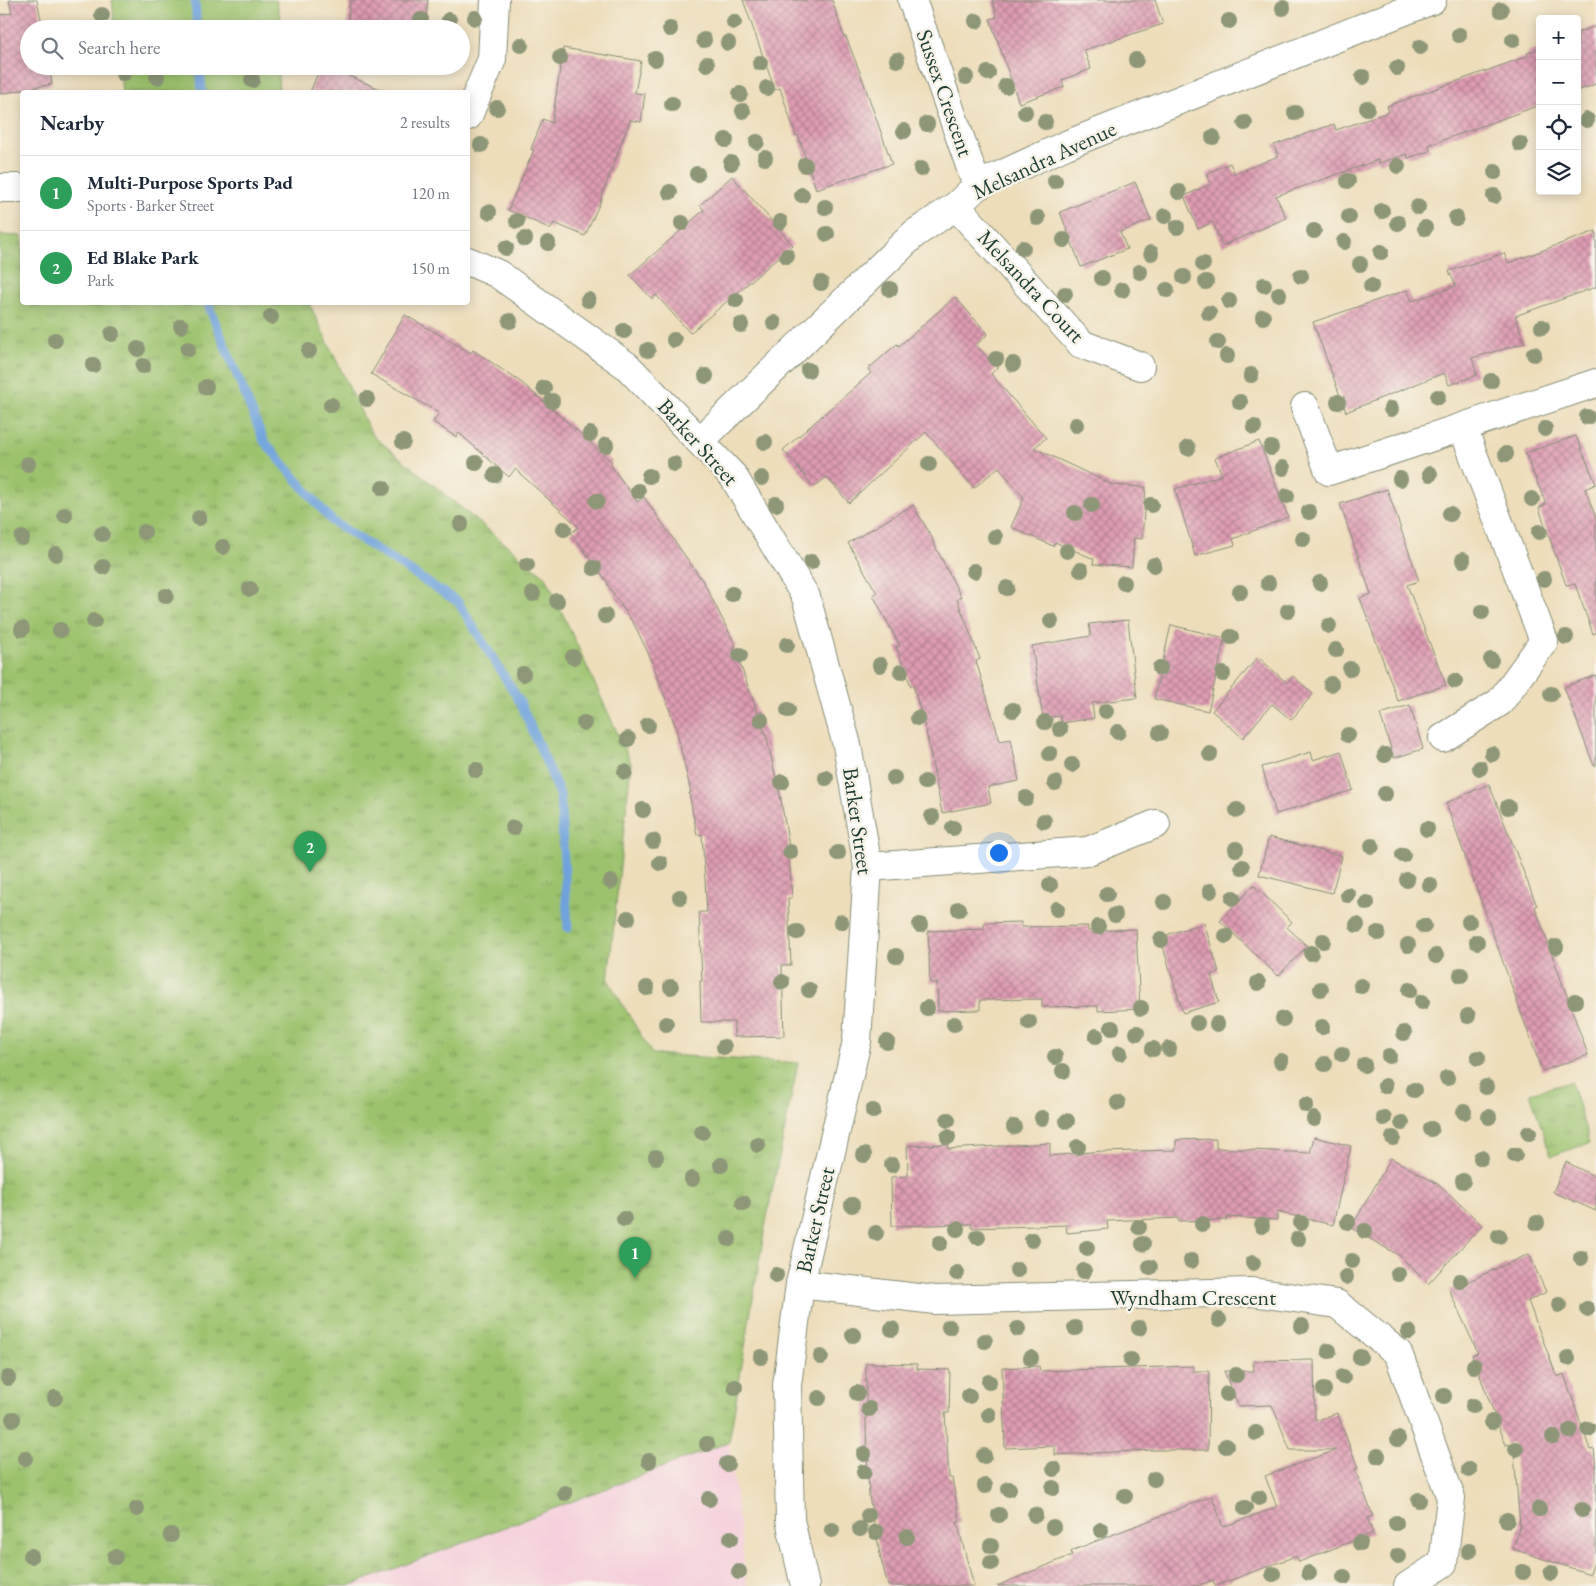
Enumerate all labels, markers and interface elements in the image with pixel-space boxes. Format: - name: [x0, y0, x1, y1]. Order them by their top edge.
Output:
- map controls: [1536, 15, 1581, 195]
- button: +: [1536, 15, 1581, 60]
- search box: [20, 20, 470, 75]
- street label: Sussex Crescent: [910, 26, 980, 160]
- icon: search: [38, 34, 66, 62]
- text: Search here: [78, 35, 160, 60]
- button: −: [1536, 60, 1581, 105]
- button: locate: [1536, 105, 1581, 150]
- text: Nearby: [40, 109, 104, 136]
- text: 2 results: [400, 112, 450, 133]
- street label: Melsandra Avenue: [967, 114, 1121, 206]
- button: layers: [1536, 150, 1581, 195]
- text: Multi-Purpose Sports Pad: [87, 170, 293, 195]
- text: 1: [52, 183, 60, 204]
- text: 120 m: [411, 183, 450, 204]
- text: Sports · Barker Street: [87, 195, 214, 216]
- street label: Melsandra Court: [971, 223, 1091, 349]
- text: Ed Blake Park: [87, 245, 199, 270]
- text: 2: [52, 258, 60, 279]
- text: 150 m: [411, 258, 450, 279]
- text: Park: [87, 270, 114, 291]
- street label: Barker Street: [651, 392, 745, 492]
- street label: Barker Street: [836, 765, 880, 877]
- pin: 2: [294, 831, 326, 872]
- your location: [986, 840, 1012, 866]
- street label: Barker Street: [789, 1164, 841, 1276]
- pin: 1: [619, 1237, 651, 1278]
- street label: Wyndham Crescent: [1110, 1283, 1276, 1312]

